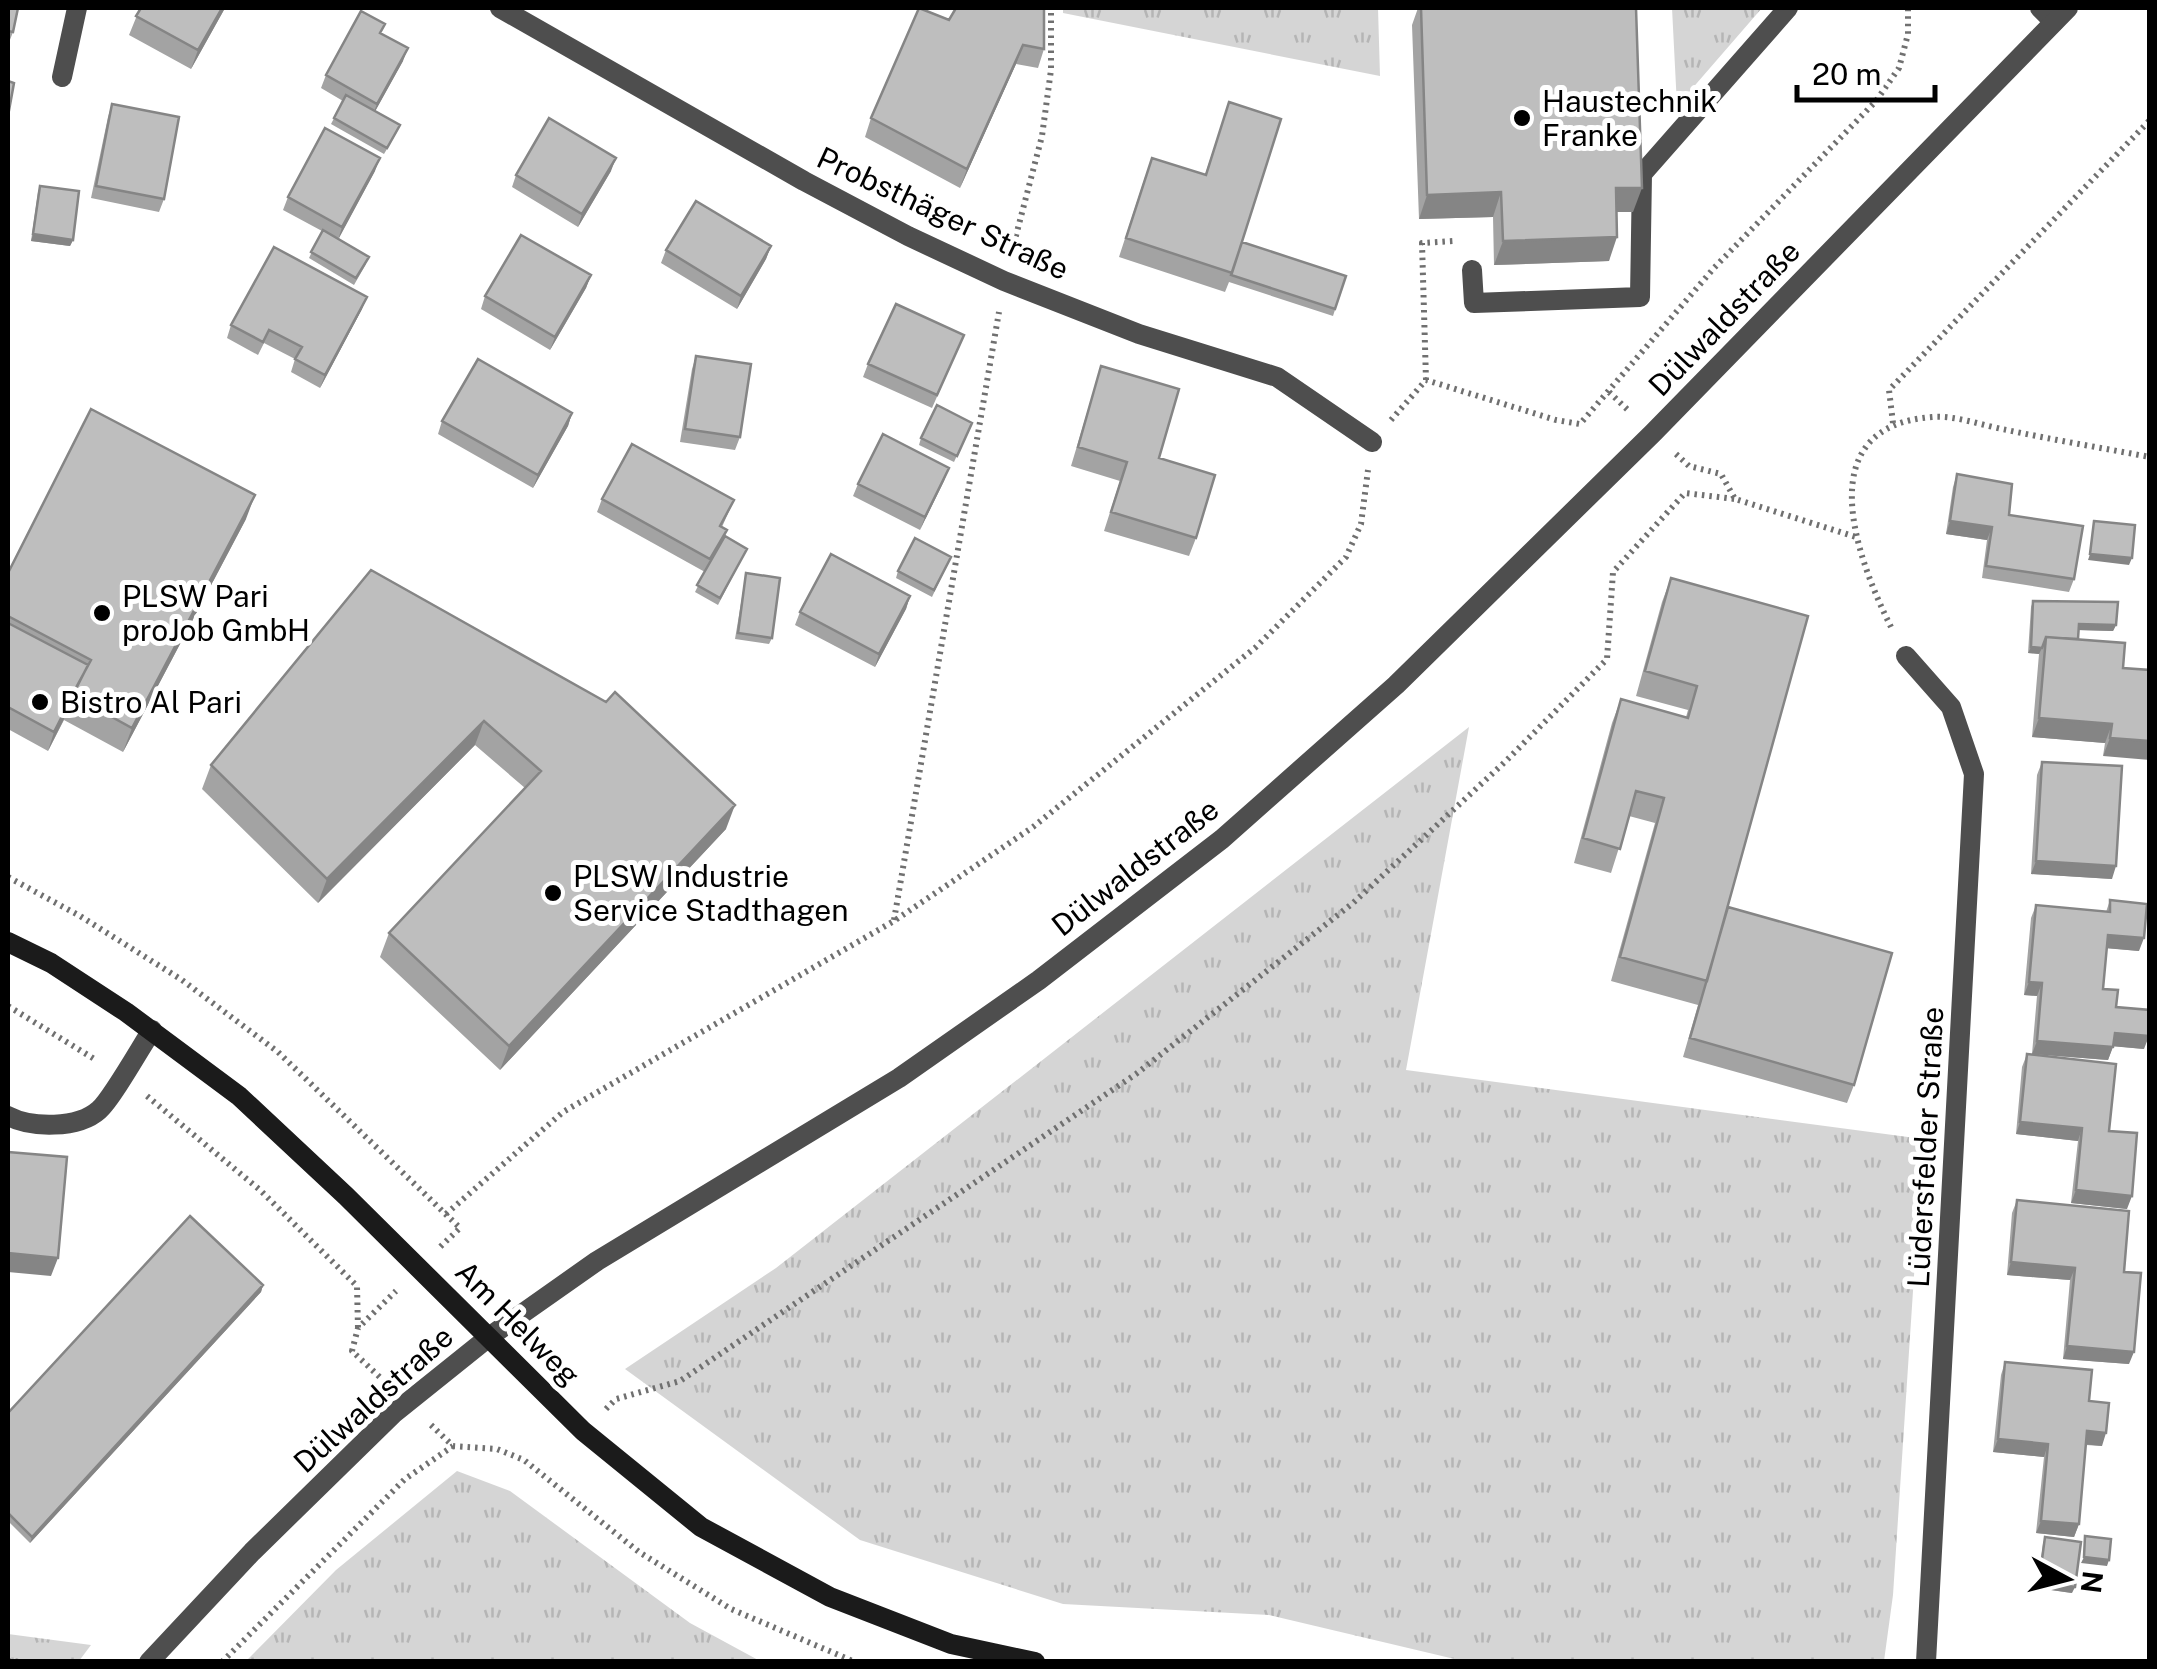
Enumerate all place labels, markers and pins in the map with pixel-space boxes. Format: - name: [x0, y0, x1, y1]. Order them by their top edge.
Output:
- place label: Haustechnik Franke: [1542, 83, 1717, 153]
- marker: Haustechnik Franke: [1511, 107, 1533, 129]
- place label: PLSW Pari proJob GmbH: [122, 578, 310, 648]
- marker: PLSW Pari proJob GmbH: [91, 602, 113, 624]
- place label: Bistro Al Pari: [60, 684, 242, 720]
- marker: Bistro Al Pari: [29, 691, 51, 713]
- place label: PLSW Industrie Service Stadthagen: [573, 858, 849, 928]
- marker: PLSW Industrie Service Stadthagen: [542, 882, 564, 904]

